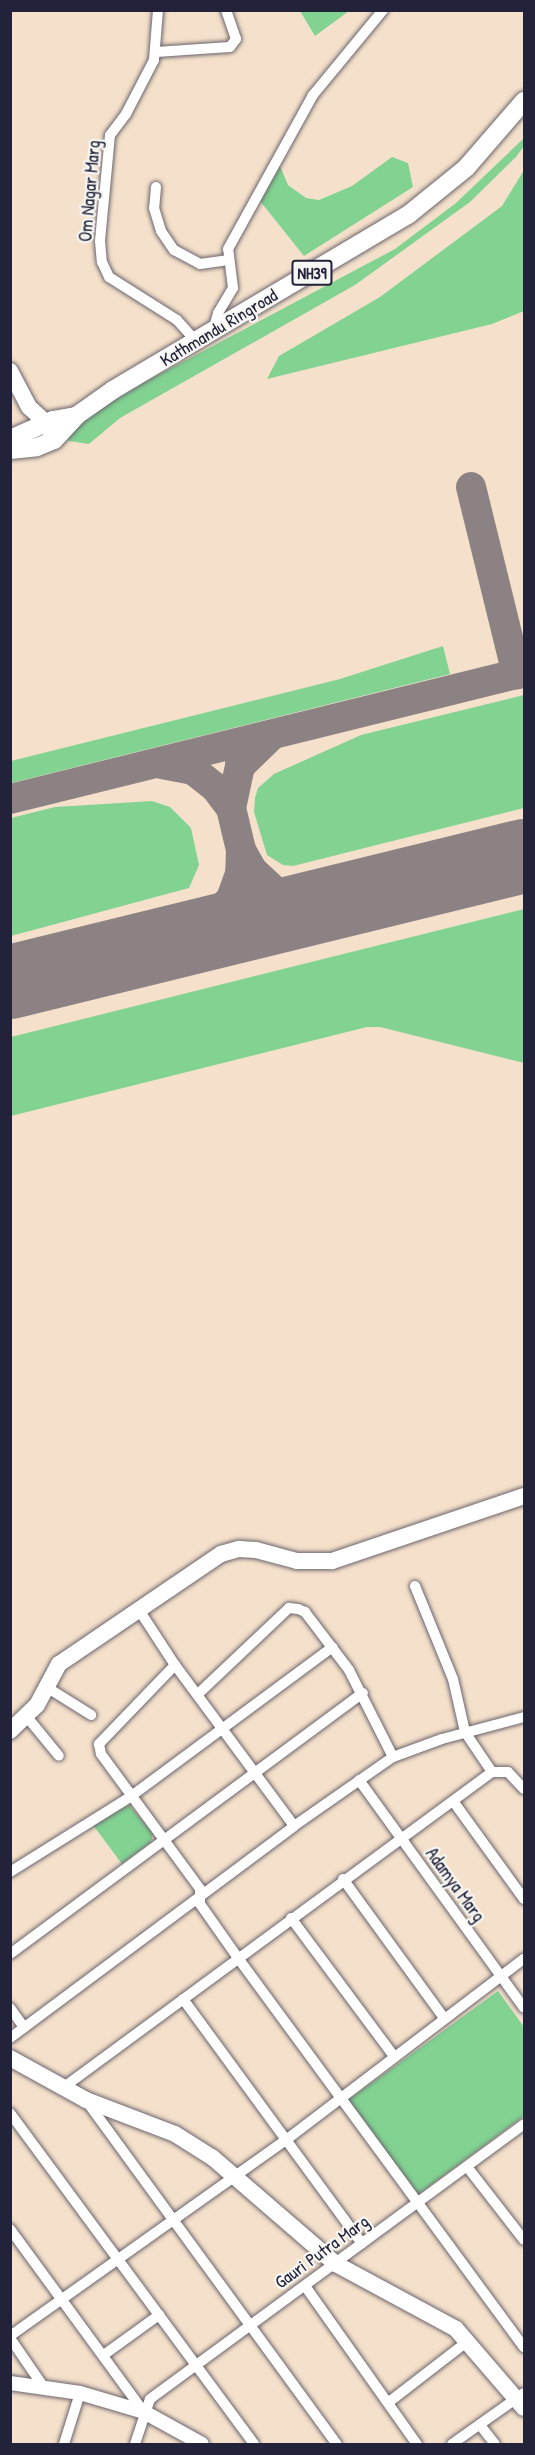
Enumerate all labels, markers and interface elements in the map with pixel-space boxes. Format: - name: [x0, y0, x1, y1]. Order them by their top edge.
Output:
- street label: Om Nagar Marg: [75, 139, 105, 243]
- road number: NH39: [291, 260, 333, 286]
- street label: Kathmandu Ringroad: [157, 285, 281, 371]
- street label: Adamya Marg: [421, 1844, 489, 1926]
- street label: Gauri Putra Marg: [271, 2211, 373, 2293]

